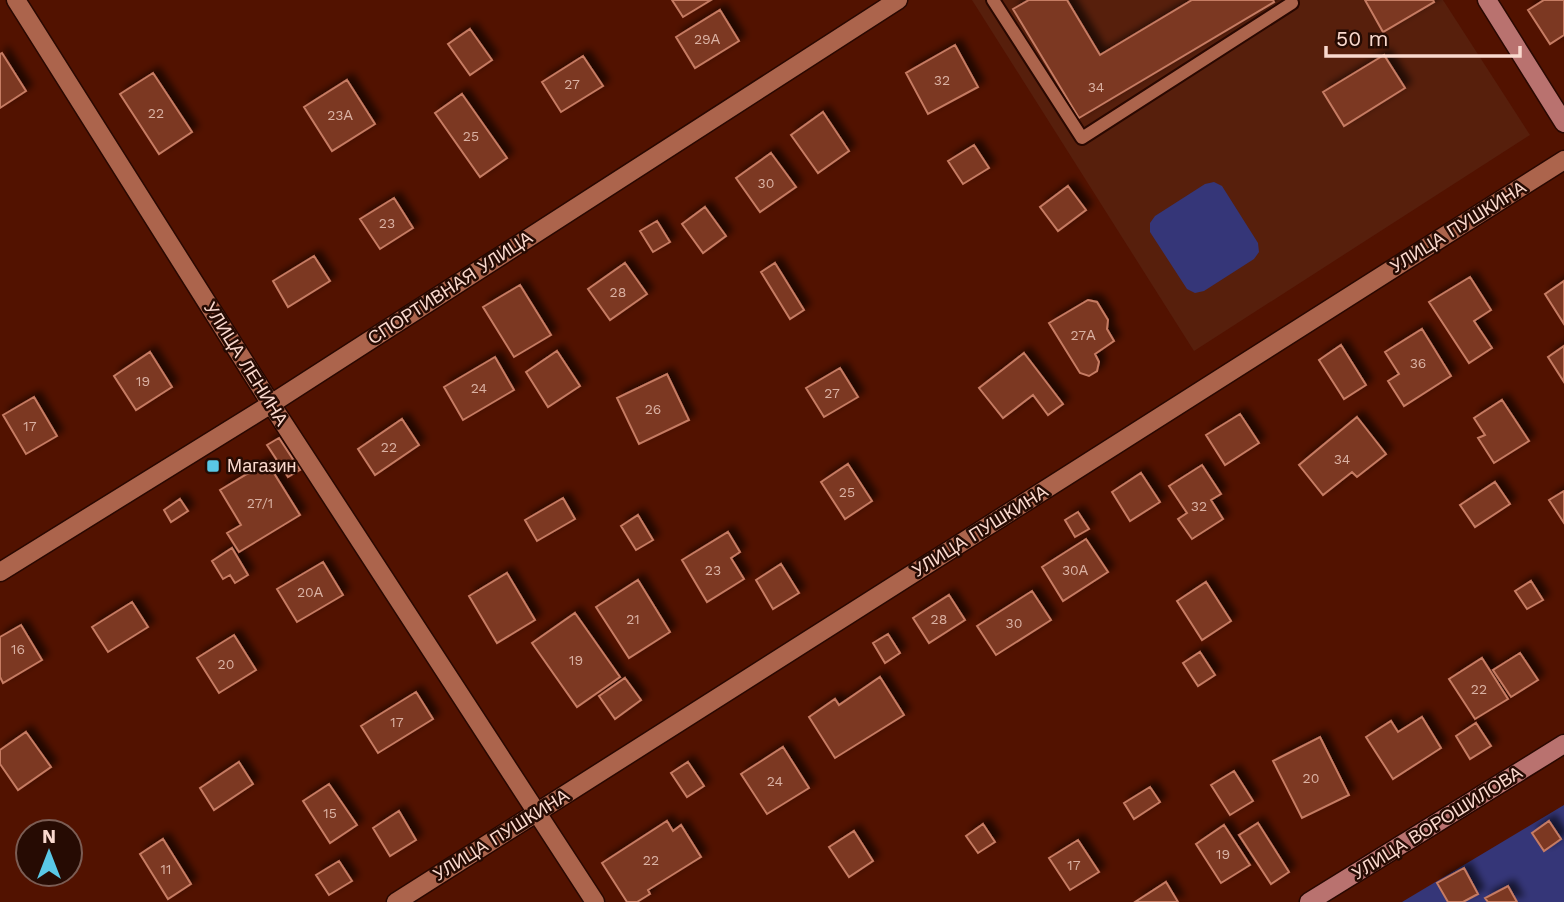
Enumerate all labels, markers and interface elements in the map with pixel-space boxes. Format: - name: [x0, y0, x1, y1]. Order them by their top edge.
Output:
- scale bar: [1326, 14, 1520, 58]
- text: 50 m: [1336, 26, 1388, 51]
- house number: 29А: [694, 31, 721, 47]
- house number: 32: [934, 72, 950, 88]
- house number: 27: [564, 76, 580, 92]
- house number: 34: [1088, 79, 1104, 95]
- house number: 22: [148, 105, 164, 121]
- house number: 23А: [327, 107, 353, 123]
- house number: 25: [463, 128, 479, 144]
- house number: 30: [758, 175, 774, 191]
- street label: УЛИЦА ПУШКИНА: [1386, 176, 1530, 277]
- house number: 23: [379, 215, 395, 231]
- street label: СПОРТИВНАЯ УЛИЦА: [363, 226, 536, 349]
- house number: 28: [610, 284, 626, 300]
- street label: УЛИЦА ЛЕНИНА: [200, 298, 293, 429]
- house number: 27А: [1070, 327, 1096, 343]
- house number: 36: [1410, 355, 1426, 371]
- house number: 19: [136, 373, 150, 389]
- house number: 24: [471, 380, 487, 396]
- house number: 27: [824, 385, 840, 401]
- house number: 26: [645, 401, 661, 417]
- house number: 17: [23, 418, 37, 434]
- house number: 22: [381, 439, 397, 455]
- house number: 34: [1334, 451, 1350, 467]
- place label: Магазин: [227, 455, 296, 476]
- marker: Магазин: [205, 458, 221, 474]
- street label: УЛИЦА ПУШКИНА: [908, 480, 1052, 581]
- house number: 25: [839, 484, 855, 500]
- house number: 27/1: [247, 495, 273, 511]
- house number: 32: [1191, 498, 1207, 514]
- house number: 23: [705, 562, 721, 578]
- house number: 30А: [1062, 562, 1089, 578]
- house number: 20А: [297, 584, 324, 600]
- house number: 21: [626, 611, 640, 627]
- house number: 28: [931, 611, 947, 627]
- house number: 30: [1006, 615, 1022, 631]
- house number: 16: [11, 641, 25, 657]
- house number: 19: [569, 652, 583, 668]
- house number: 20: [218, 656, 234, 672]
- house number: 22: [1471, 681, 1487, 697]
- house number: 17: [390, 714, 404, 730]
- street label: УЛИЦА ВОРОШИЛОВА: [1348, 762, 1526, 884]
- house number: 20: [1303, 770, 1319, 786]
- house number: 24: [767, 773, 783, 789]
- street label: УЛИЦА ПУШКИНА: [429, 784, 573, 885]
- house number: 15: [323, 805, 337, 821]
- north arrow: [14, 818, 84, 888]
- text: N: [42, 825, 56, 848]
- house number: 19: [1216, 846, 1230, 862]
- house number: 22: [643, 852, 659, 868]
- house number: 17: [1067, 857, 1081, 873]
- house number: 11: [161, 861, 171, 877]

